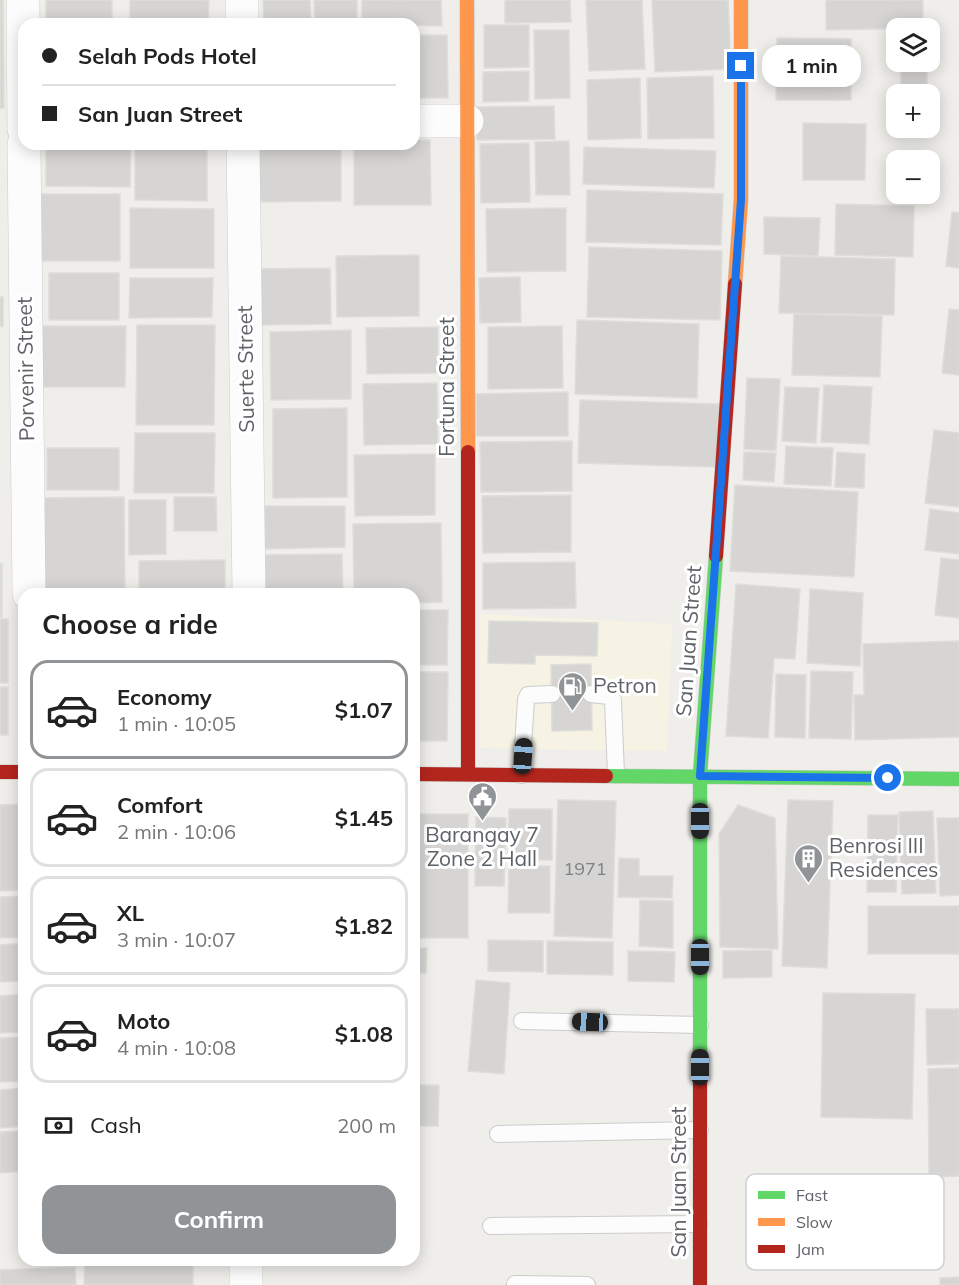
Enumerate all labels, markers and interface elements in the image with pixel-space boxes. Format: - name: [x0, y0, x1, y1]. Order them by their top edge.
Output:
- map controls: [886, 18, 940, 204]
- button: layers: [886, 18, 940, 72]
- text: Selah Pods Hotel: [78, 42, 257, 70]
- callout: 1 min: [762, 45, 861, 87]
- route end: [727, 52, 754, 79]
- text: 1 min: [785, 53, 838, 78]
- button: +: [886, 84, 940, 138]
- text: San Juan Street: [78, 100, 242, 128]
- button: −: [886, 150, 940, 204]
- street label: Porvenir Street: [11, 297, 39, 441]
- street label: Suerte Street: [231, 305, 259, 433]
- street label: Fortuna Street: [433, 317, 459, 457]
- street label: San Juan Street: [670, 565, 706, 717]
- text: Choose a ride: [42, 607, 218, 641]
- fuel station icon: Petron: [556, 670, 588, 712]
- place label: Petron: [593, 672, 657, 698]
- icon: car: [45, 683, 99, 737]
- text: Economy: [117, 683, 212, 711]
- text: $1.07: [335, 696, 393, 724]
- text: 1 min · 10:05: [117, 711, 236, 736]
- car: [513, 737, 533, 775]
- route start: [874, 764, 901, 791]
- public building icon: Barangay 7 Zone 2 Hall: [466, 780, 498, 822]
- icon: car: [45, 791, 99, 845]
- text: Comfort: [117, 791, 203, 819]
- car: [691, 803, 709, 839]
- text: $1.45: [335, 804, 393, 832]
- text: 2 min · 10:06: [117, 819, 236, 844]
- place label: Barangay 7 Zone 2 Hall: [425, 821, 539, 871]
- place label: Benrosi III Residences: [829, 832, 939, 882]
- building icon: Benrosi III Residences: [792, 842, 824, 884]
- house number: 1971: [563, 857, 607, 880]
- icon: car: [45, 899, 99, 953]
- text: XL: [117, 899, 144, 927]
- text: $1.82: [335, 912, 393, 940]
- text: 3 min · 10:07: [117, 927, 236, 952]
- car: [691, 939, 709, 975]
- icon: car: [45, 1007, 99, 1061]
- text: Moto: [117, 1007, 170, 1035]
- car: [572, 1012, 608, 1032]
- text: $1.08: [335, 1020, 393, 1048]
- text: 4 min · 10:08: [117, 1035, 236, 1060]
- car: [691, 1049, 709, 1085]
- street label: San Juan Street: [665, 1107, 691, 1257]
- icon: cash: [42, 1109, 75, 1142]
- text: Cash: [90, 1111, 142, 1139]
- text: 200 m: [337, 1113, 396, 1138]
- legend: [746, 1174, 944, 1270]
- button: Confirm: [42, 1185, 396, 1254]
- text: Fast: [796, 1185, 828, 1205]
- text: Slow: [796, 1212, 833, 1232]
- text: Jam: [796, 1239, 825, 1259]

